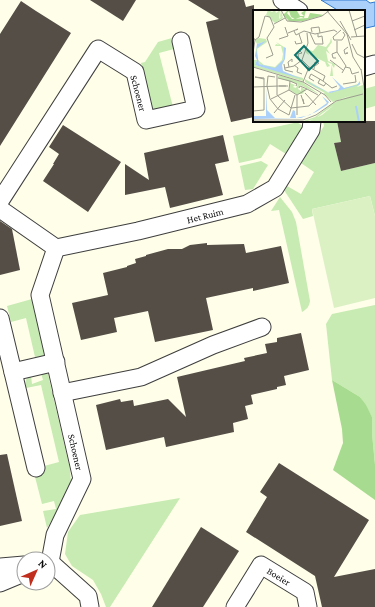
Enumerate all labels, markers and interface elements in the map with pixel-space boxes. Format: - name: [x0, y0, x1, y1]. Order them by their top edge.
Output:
- inset map: [253, 10, 365, 122]
- street label: Schoener: [128, 74, 149, 113]
- street label: Het Ruim: [186, 206, 225, 225]
- street label: Schoener: [66, 433, 85, 472]
- north arrow: [16, 551, 56, 591]
- text: N: [36, 557, 50, 571]
- street label: Boeier: [265, 565, 293, 588]

